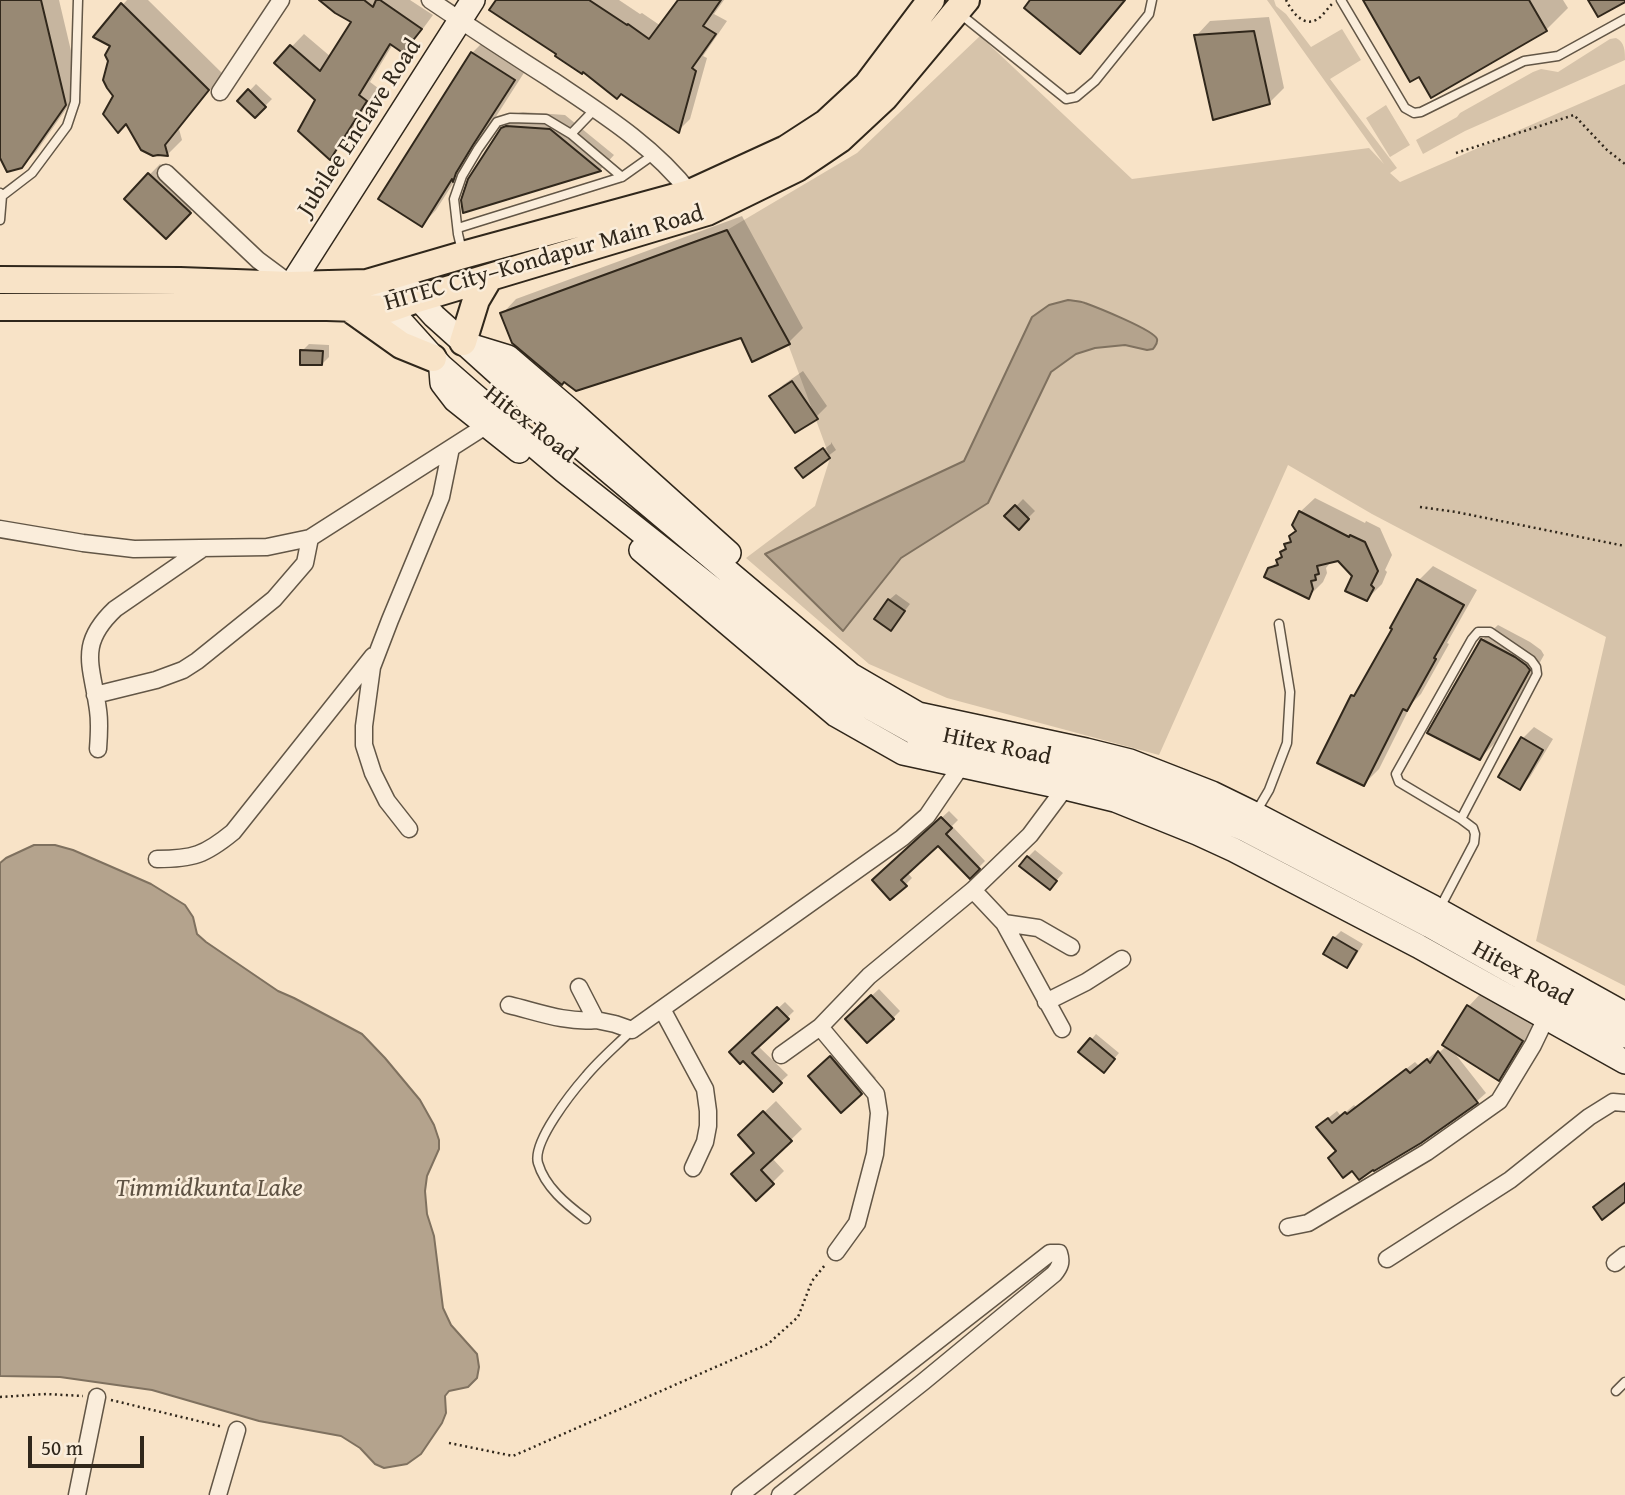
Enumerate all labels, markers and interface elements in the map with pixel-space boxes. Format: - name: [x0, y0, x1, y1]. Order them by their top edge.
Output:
- street label: Jubilee Enclave Road: [292, 34, 428, 222]
- street label: HITEC City–Kondapur Main Road: [381, 200, 707, 318]
- street label: Hitex Road: [478, 380, 582, 470]
- street label: Hitex Road: [940, 722, 1054, 772]
- street label: Hitex Road: [1467, 935, 1577, 1013]
- water label: Timmidkunta Lake: [115, 1173, 303, 1205]
- scale bar: [32, 1422, 147, 1466]
- text: 50 m: [41, 1432, 83, 1463]

